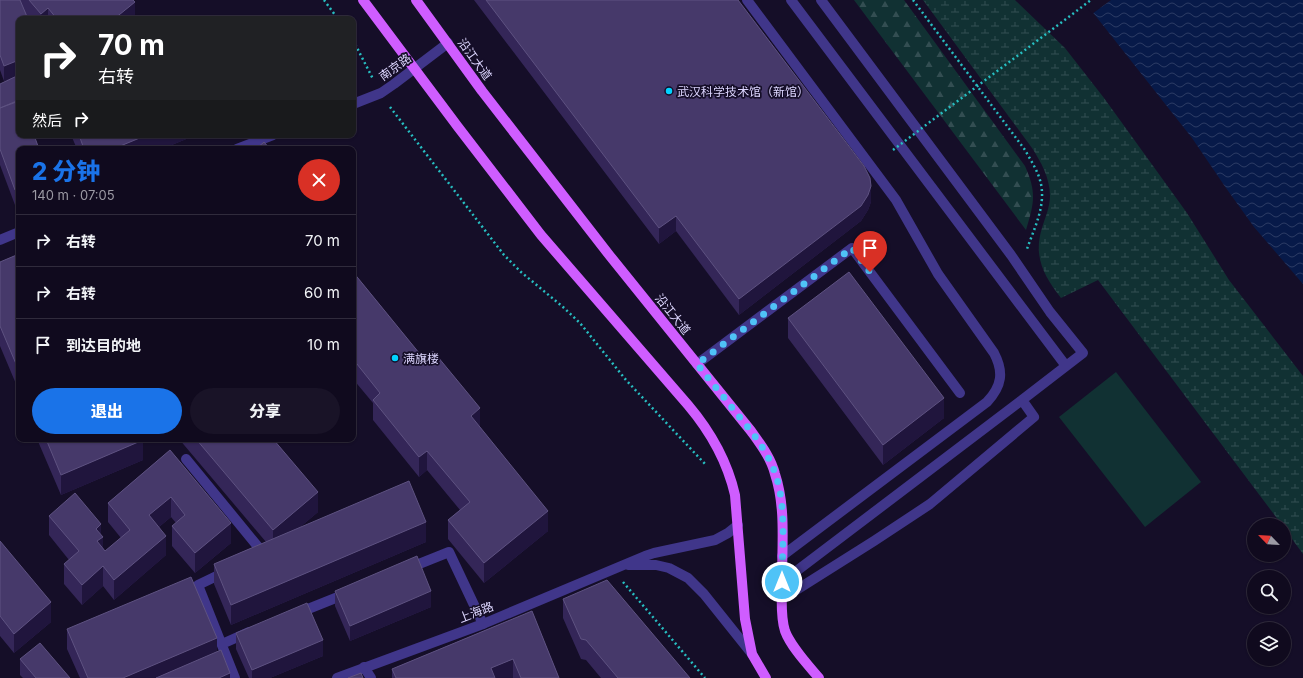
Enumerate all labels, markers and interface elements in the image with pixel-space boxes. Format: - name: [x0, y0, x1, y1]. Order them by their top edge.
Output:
- text: 70 m: [98, 28, 165, 62]
- icon: right: [32, 32, 84, 84]
- street label: 沿江大道: [455, 35, 495, 83]
- street label: 南京路: [376, 50, 414, 84]
- text: 右转: [98, 66, 134, 87]
- place label: 武汉科学技术馆（新馆）: [677, 84, 809, 99]
- marker: 武汉科学技术馆（新馆）: [664, 86, 674, 96]
- icon: right: [70, 108, 92, 130]
- text: 然后: [32, 111, 62, 130]
- text: 2 分钟: [32, 157, 101, 186]
- button: close: [298, 159, 340, 201]
- text: 140 m · 07:05: [32, 187, 115, 203]
- icon: right: [32, 230, 54, 252]
- text: 70 m: [305, 231, 340, 250]
- pin: [853, 231, 887, 272]
- text: 右转: [66, 232, 96, 251]
- icon: arrive: [859, 237, 881, 259]
- icon: right: [32, 282, 54, 304]
- text: 60 m: [304, 283, 340, 302]
- text: 右转: [66, 284, 96, 303]
- street label: 沿江大道: [652, 291, 694, 337]
- icon: arrive: [32, 334, 54, 356]
- text: 10 m: [307, 335, 340, 354]
- text: 到达目的地: [66, 336, 141, 355]
- place label: 满旗楼: [403, 351, 439, 366]
- marker: 满旗楼: [390, 353, 400, 363]
- button: 退出: [32, 388, 182, 434]
- button: 分享: [190, 388, 340, 434]
- north arrow: [1247, 518, 1291, 562]
- map controls: [1247, 518, 1291, 666]
- position arrow: [761, 561, 803, 603]
- button: search: [1247, 570, 1291, 614]
- street label: 上海路: [457, 599, 495, 625]
- button: layers: [1247, 622, 1291, 666]

